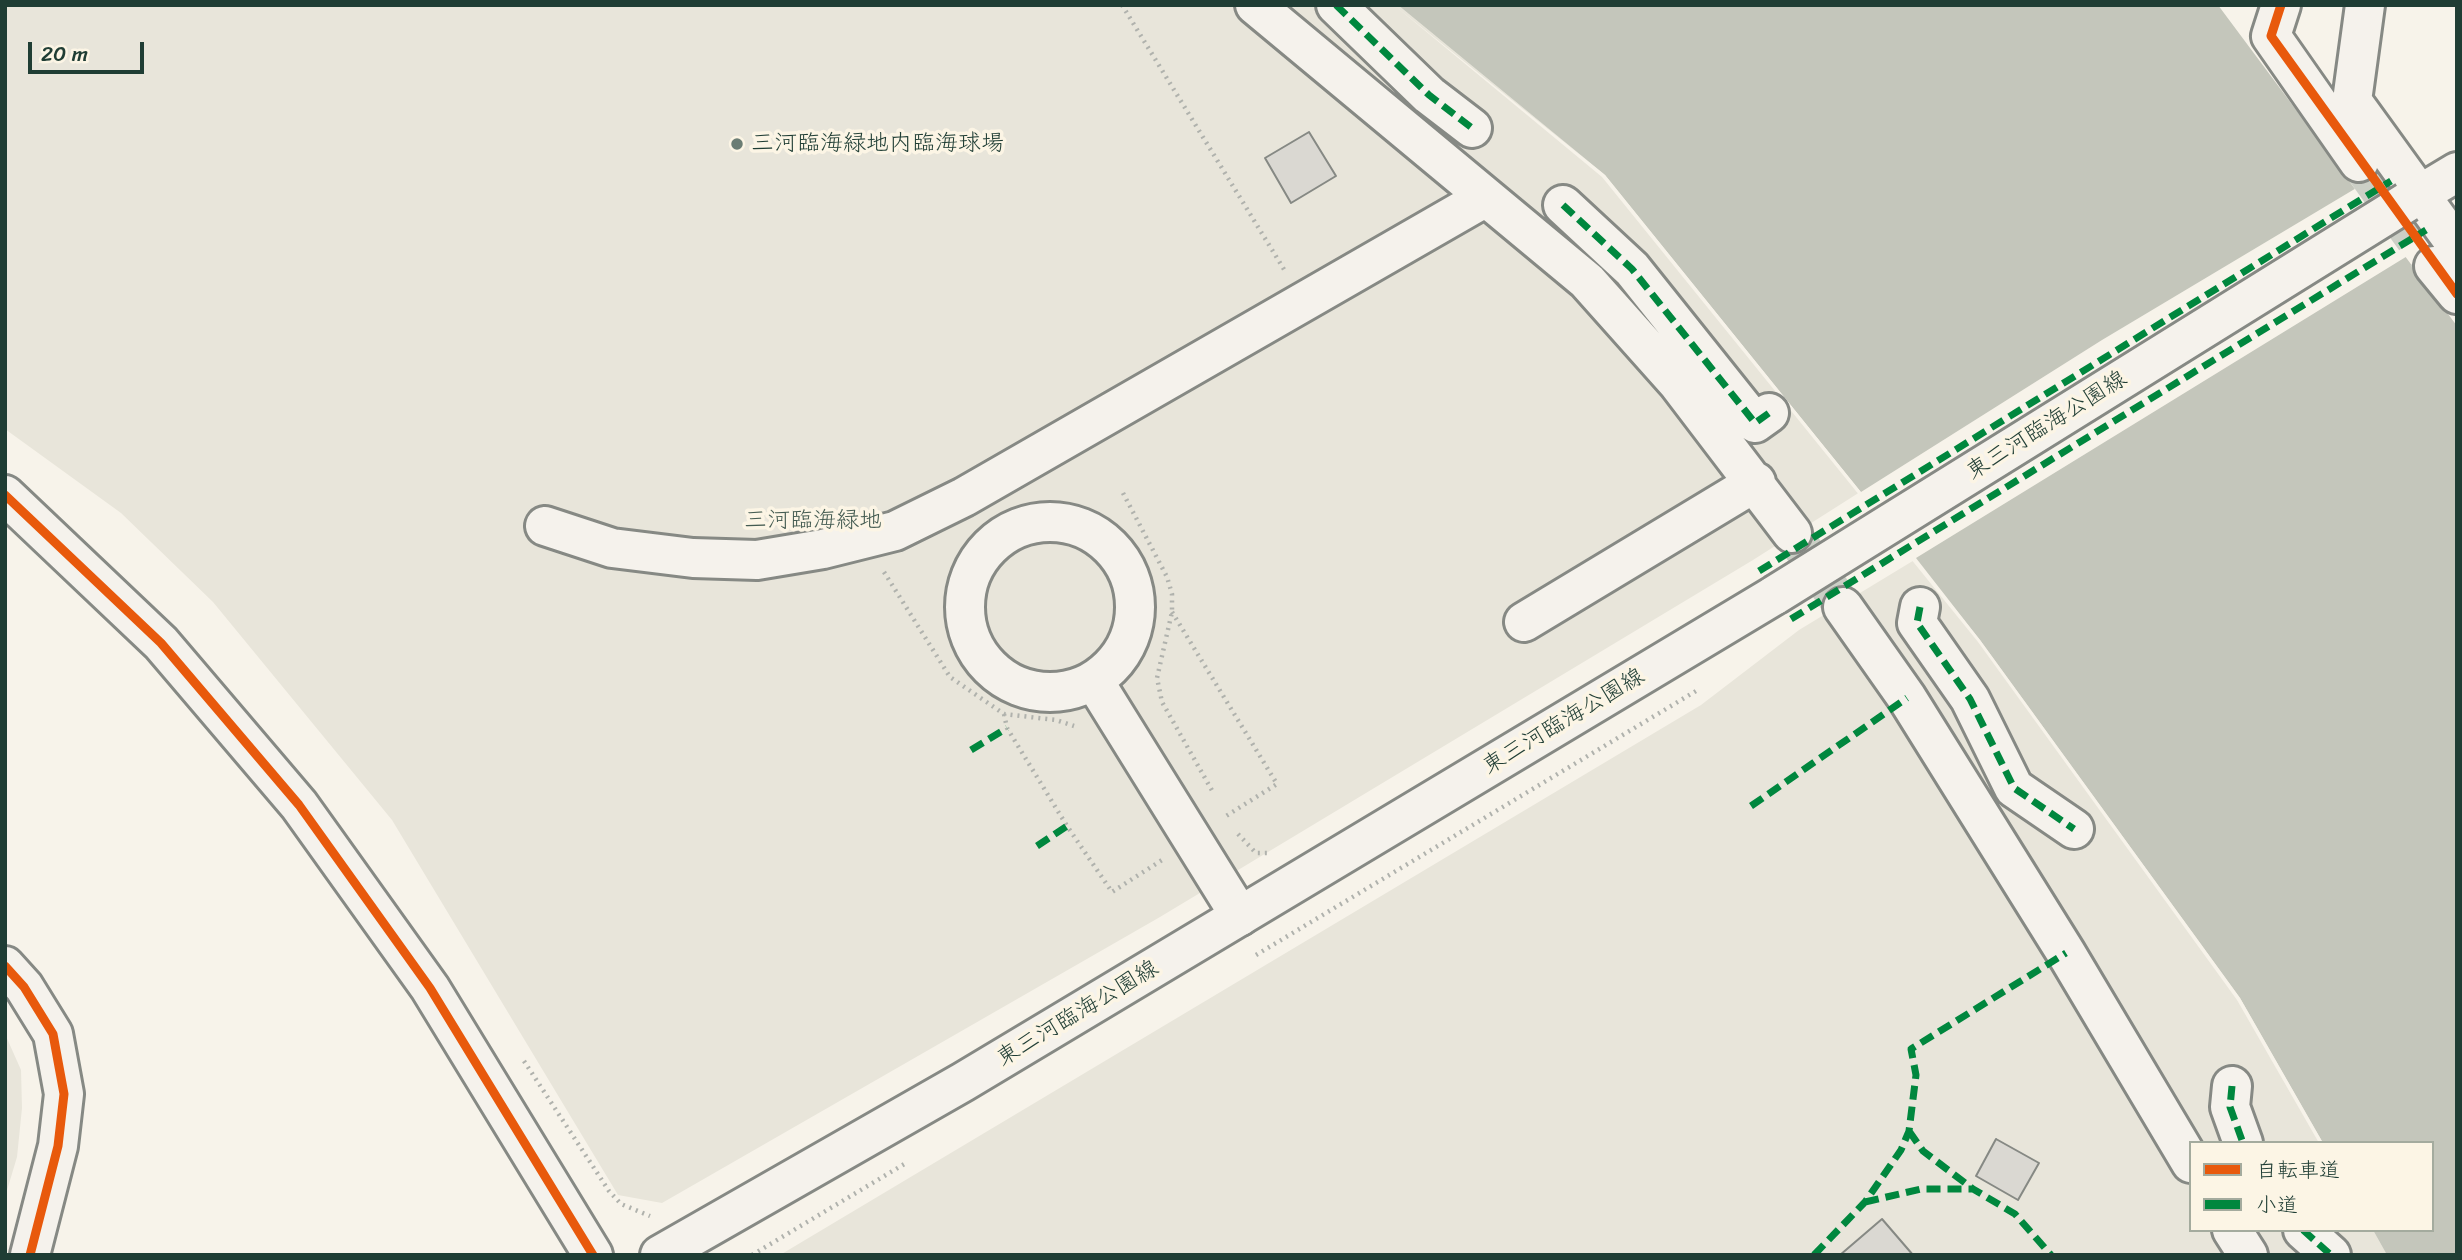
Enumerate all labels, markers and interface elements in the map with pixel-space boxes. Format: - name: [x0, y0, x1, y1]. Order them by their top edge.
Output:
- scale bar: [32, 28, 147, 72]
- text: 20 m: [41, 35, 88, 73]
- place label: 三河臨海緑地内臨海球場: [751, 130, 1004, 158]
- marker: 三河臨海緑地内臨海球場: [729, 136, 745, 152]
- street label: 東三河臨海公園線: [1962, 366, 2132, 486]
- park label: 三河臨海緑地: [744, 507, 882, 535]
- street label: 東三河臨海公園線: [1478, 663, 1650, 781]
- street label: 東三河臨海公園線: [992, 955, 1164, 1073]
- legend: [2189, 1141, 2434, 1232]
- text: 自転車道: [2256, 1151, 2340, 1189]
- text: 小道: [2256, 1186, 2298, 1224]

